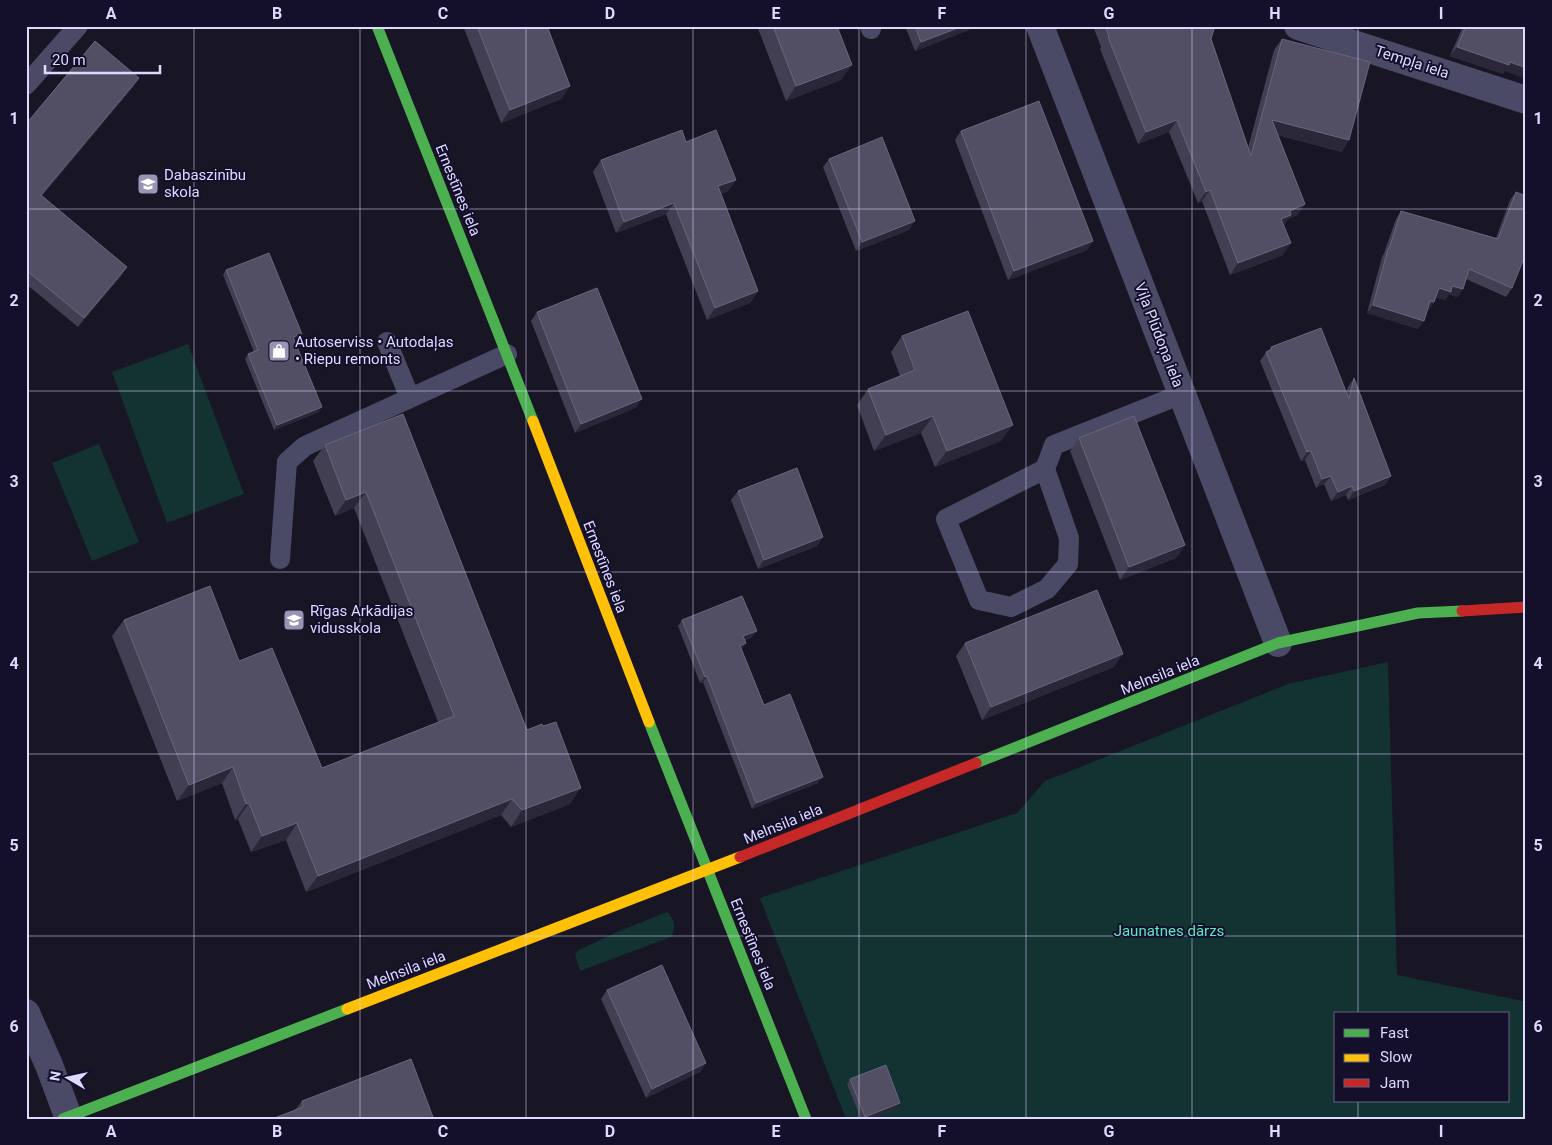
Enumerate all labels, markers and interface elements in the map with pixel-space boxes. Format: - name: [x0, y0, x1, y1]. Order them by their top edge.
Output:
- text: A: [106, 4, 117, 23]
- text: B: [272, 4, 282, 23]
- text: C: [438, 4, 448, 23]
- text: D: [605, 4, 615, 23]
- text: E: [772, 4, 781, 23]
- text: F: [938, 4, 947, 23]
- text: G: [1104, 4, 1115, 23]
- text: H: [1269, 4, 1281, 23]
- text: I: [1439, 4, 1443, 23]
- scale bar: [45, 42, 160, 74]
- street label: Tempļa iela: [1373, 42, 1451, 82]
- text: 20 m: [52, 51, 86, 69]
- text: 1: [9, 109, 19, 128]
- text: 1: [1533, 109, 1543, 128]
- street label: Ernestīnes iela: [431, 142, 485, 238]
- place label: Dabaszinību skola: [164, 166, 246, 201]
- school or university icon: Dabaszinību skola: [136, 172, 160, 196]
- street label: Viļa Plūdoņa iela: [1131, 280, 1187, 390]
- text: 2: [9, 291, 19, 310]
- text: 2: [1533, 291, 1543, 310]
- place label: Autoserviss • Autodaļas • Riepu remonts: [295, 333, 454, 368]
- shop icon: Autoserviss • Autodaļas • Riepu remonts: [267, 339, 291, 363]
- text: 3: [9, 472, 19, 491]
- text: 3: [1533, 472, 1543, 491]
- street label: Ernestīnes iela: [579, 518, 631, 616]
- place label: Rīgas Arkādijas vidusskola: [310, 602, 413, 637]
- school or university icon: Rīgas Arkādijas vidusskola: [282, 608, 306, 632]
- street label: Melnsila iela: [1118, 651, 1202, 699]
- text: 4: [9, 654, 19, 673]
- text: 4: [1533, 654, 1543, 673]
- street label: Melnsila iela: [741, 800, 825, 848]
- text: 5: [9, 836, 19, 855]
- text: 5: [1533, 836, 1543, 855]
- street label: Ernestīnes iela: [726, 896, 780, 992]
- park label: Jaunatnes dārzs: [1114, 922, 1224, 940]
- street label: Melnsila iela: [364, 947, 448, 993]
- legend: [1334, 1012, 1510, 1102]
- text: 6: [9, 1017, 19, 1036]
- text: 6: [1533, 1017, 1543, 1036]
- text: Fast: [1380, 1024, 1409, 1042]
- text: Slow: [1380, 1048, 1412, 1066]
- north arrow: [42, 1052, 92, 1102]
- text: N: [46, 1070, 64, 1082]
- text: Jam: [1380, 1074, 1410, 1092]
- text: A: [106, 1122, 117, 1141]
- text: B: [272, 1122, 282, 1141]
- text: C: [438, 1122, 448, 1141]
- text: D: [605, 1122, 615, 1141]
- text: E: [772, 1122, 781, 1141]
- text: F: [938, 1122, 947, 1141]
- text: G: [1104, 1122, 1115, 1141]
- text: H: [1269, 1122, 1281, 1141]
- text: I: [1439, 1122, 1443, 1141]

